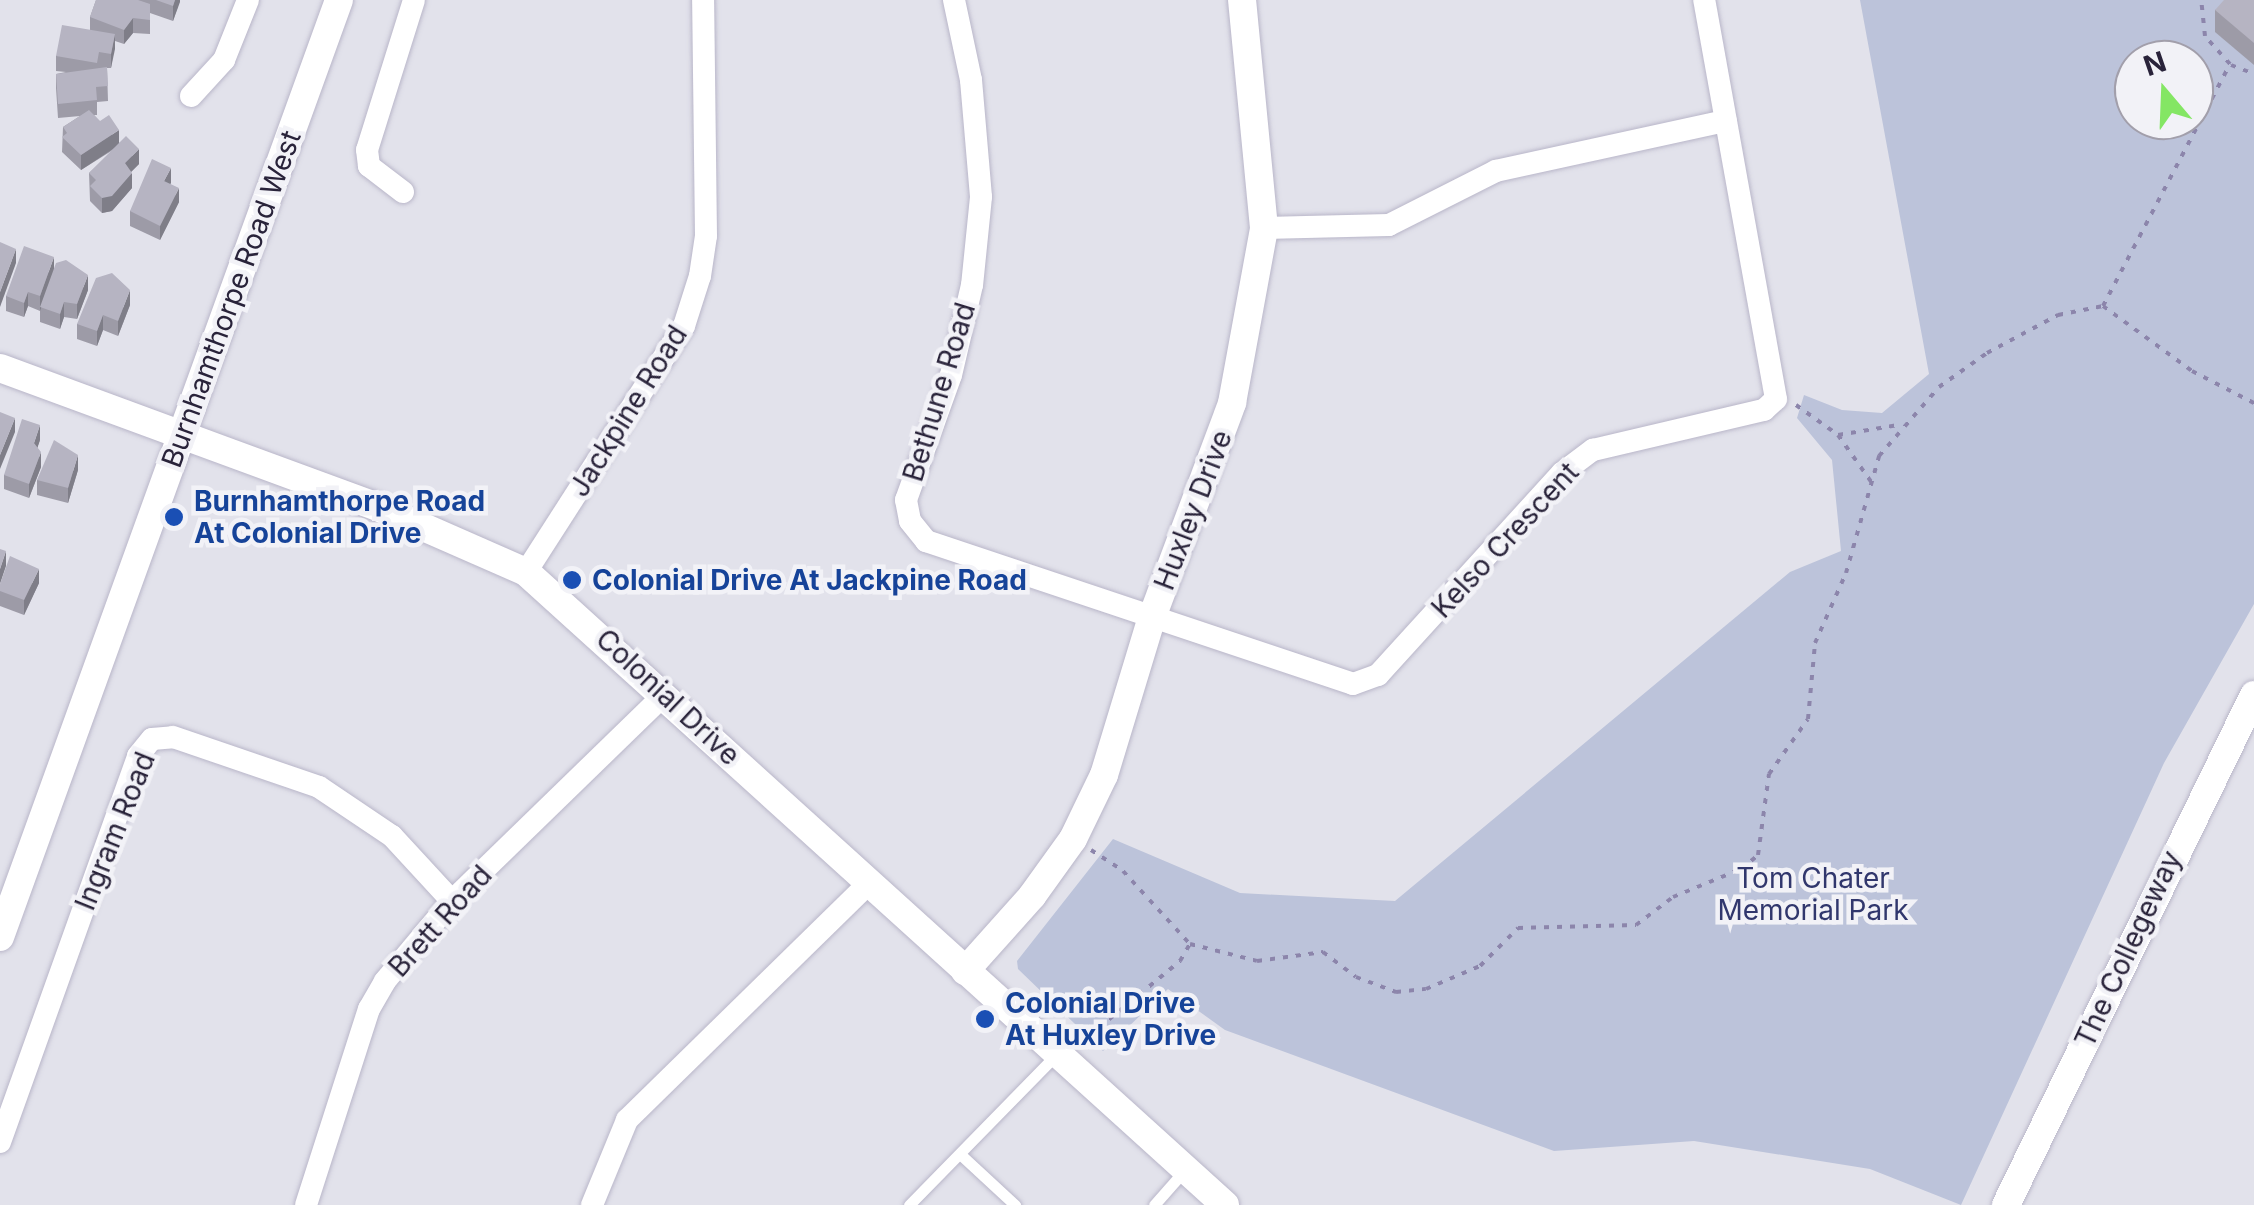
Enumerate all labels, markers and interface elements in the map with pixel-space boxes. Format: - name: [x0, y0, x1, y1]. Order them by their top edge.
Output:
- north arrow: [2114, 40, 2214, 140]
- text: N: [2139, 44, 2171, 83]
- street label: Burnhamthorpe Road West: [154, 126, 308, 472]
- street label: Bethune Road: [896, 299, 982, 485]
- street label: Jackpine Road: [562, 319, 694, 503]
- street label: Huxley Drive: [1147, 425, 1239, 595]
- street label: Kelso Crescent: [1425, 455, 1585, 625]
- place label: Burnhamthorpe Road At Colonial Drive: [194, 484, 485, 550]
- marker: Burnhamthorpe Road At Colonial Drive: [163, 506, 185, 528]
- place label: Colonial Drive At Jackpine Road: [592, 563, 1027, 597]
- marker: Colonial Drive At Jackpine Road: [561, 569, 583, 591]
- street label: Colonial Drive: [589, 622, 747, 772]
- street label: Ingram Road: [68, 747, 162, 915]
- street label: The Collegeway: [2068, 845, 2188, 1053]
- street label: Brett Road: [381, 859, 499, 983]
- park label: Tom Chater Memorial Park: [1717, 861, 1909, 927]
- place label: Colonial Drive At Huxley Drive: [1005, 986, 1216, 1052]
- marker: Colonial Drive At Huxley Drive: [974, 1008, 996, 1030]

